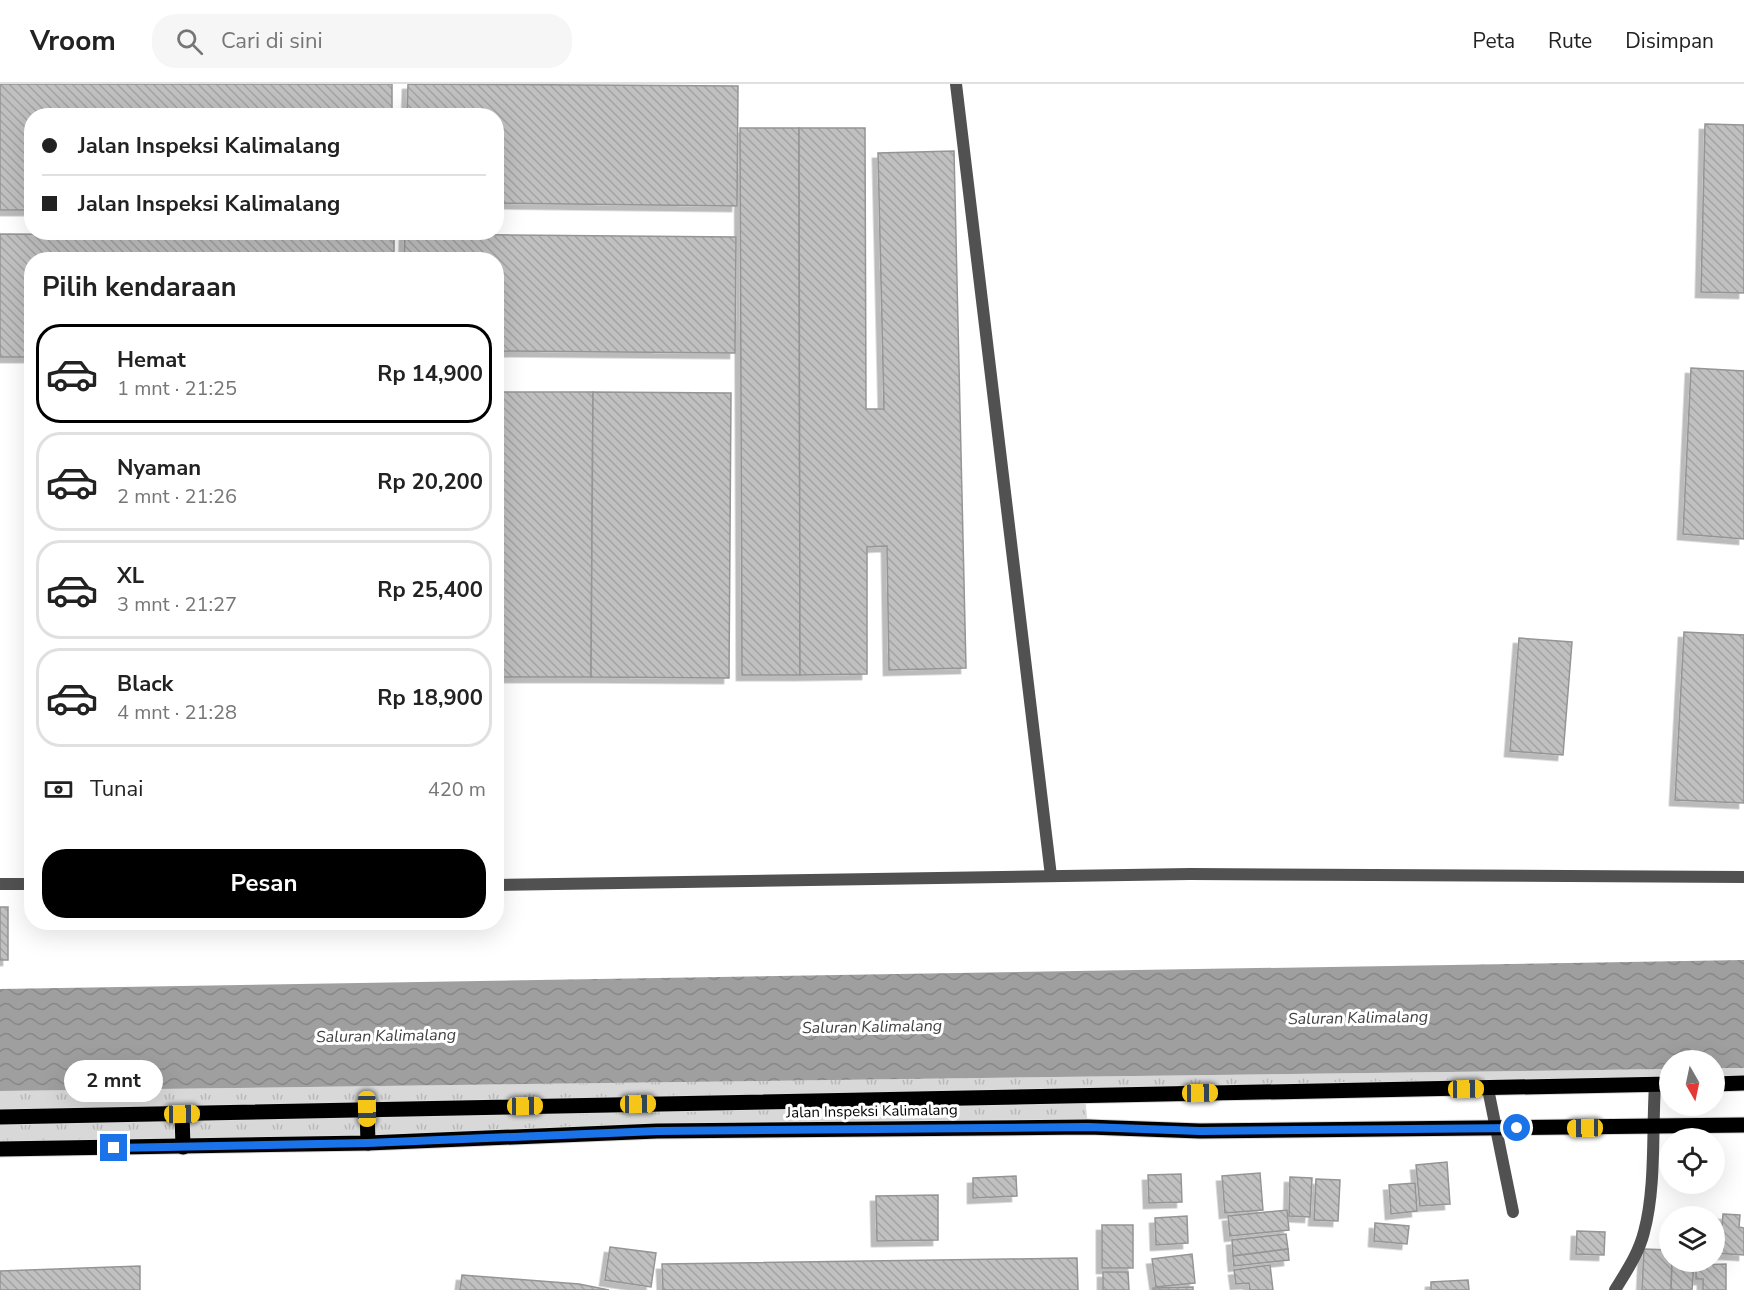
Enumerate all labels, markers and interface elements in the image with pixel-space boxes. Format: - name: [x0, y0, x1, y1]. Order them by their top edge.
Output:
- search box: [152, 14, 572, 68]
- text: Vroom: [30, 22, 116, 60]
- icon: search: [173, 25, 206, 58]
- text: Cari di sini: [221, 26, 323, 56]
- text: Peta: [1473, 27, 1515, 55]
- text: Rute: [1548, 27, 1592, 55]
- text: Disimpan: [1625, 27, 1714, 55]
- text: Jalan Inspeksi Kalimalang: [78, 131, 340, 161]
- text: Jalan Inspeksi Kalimalang: [78, 189, 340, 219]
- text: Pilih kendaraan: [42, 269, 236, 306]
- text: Hemat: [117, 345, 186, 375]
- icon: car: [45, 347, 99, 401]
- text: Rp 14,900: [377, 359, 483, 389]
- text: 1 mnt · 21:25: [117, 375, 237, 402]
- text: Nyaman: [117, 453, 201, 483]
- icon: car: [45, 455, 99, 509]
- text: Rp 20,200: [377, 467, 483, 497]
- text: 2 mnt · 21:26: [117, 483, 237, 510]
- text: XL: [117, 561, 144, 591]
- icon: car: [45, 563, 99, 617]
- text: Rp 25,400: [377, 575, 483, 605]
- text: 3 mnt · 21:27: [117, 591, 237, 618]
- text: Black: [117, 669, 173, 699]
- icon: car: [45, 671, 99, 725]
- text: Rp 18,900: [377, 683, 483, 713]
- text: 4 mnt · 21:28: [117, 699, 237, 726]
- icon: cash: [42, 773, 75, 806]
- text: Tunai: [90, 774, 143, 804]
- text: 420 m: [428, 776, 486, 803]
- button: Pesan: [42, 849, 486, 918]
- water label: Saluran Kalimalang: [1288, 1006, 1428, 1030]
- water label: Saluran Kalimalang: [802, 1015, 942, 1039]
- water label: Saluran Kalimalang: [316, 1024, 456, 1048]
- north arrow: [1659, 1050, 1725, 1116]
- map controls: [1659, 1050, 1725, 1272]
- callout: 2 mnt: [64, 1061, 164, 1103]
- text: 2 mnt: [86, 1067, 141, 1094]
- car: [1448, 1080, 1484, 1098]
- car: [1182, 1084, 1218, 1102]
- car: [358, 1091, 376, 1127]
- car: [620, 1095, 656, 1113]
- car: [507, 1097, 543, 1115]
- street label: Jalan Inspeksi Kalimalang: [785, 1100, 958, 1123]
- car: [164, 1105, 200, 1123]
- route start: [1503, 1114, 1530, 1141]
- car: [1567, 1119, 1603, 1137]
- button: locate: [1659, 1128, 1725, 1194]
- route end: [100, 1134, 127, 1161]
- button: layers: [1659, 1206, 1725, 1272]

